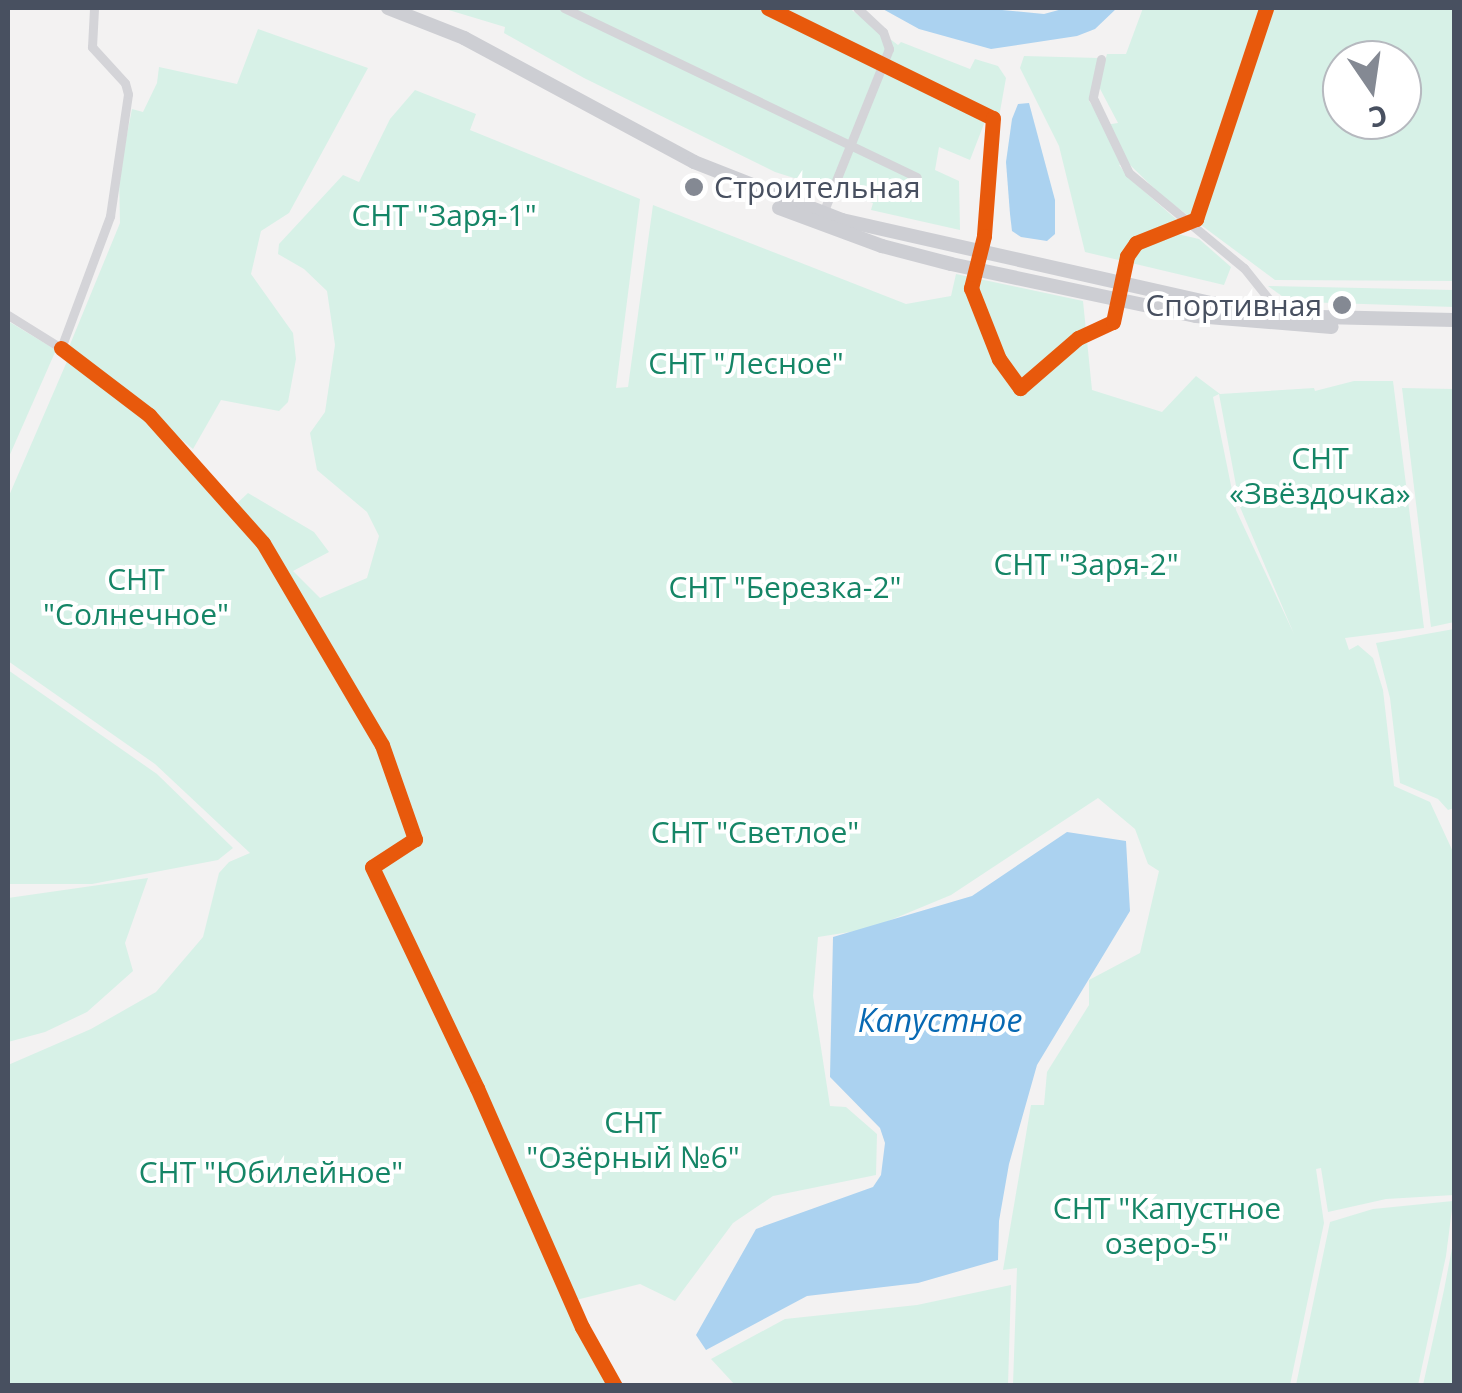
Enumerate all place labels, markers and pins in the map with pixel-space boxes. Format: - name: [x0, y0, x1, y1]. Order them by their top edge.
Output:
- place label: Строительная: [714, 169, 921, 205]
- marker: Строительная: [683, 176, 705, 198]
- place label: Спортивная: [1145, 287, 1322, 323]
- marker: Спортивная: [1331, 294, 1353, 316]

